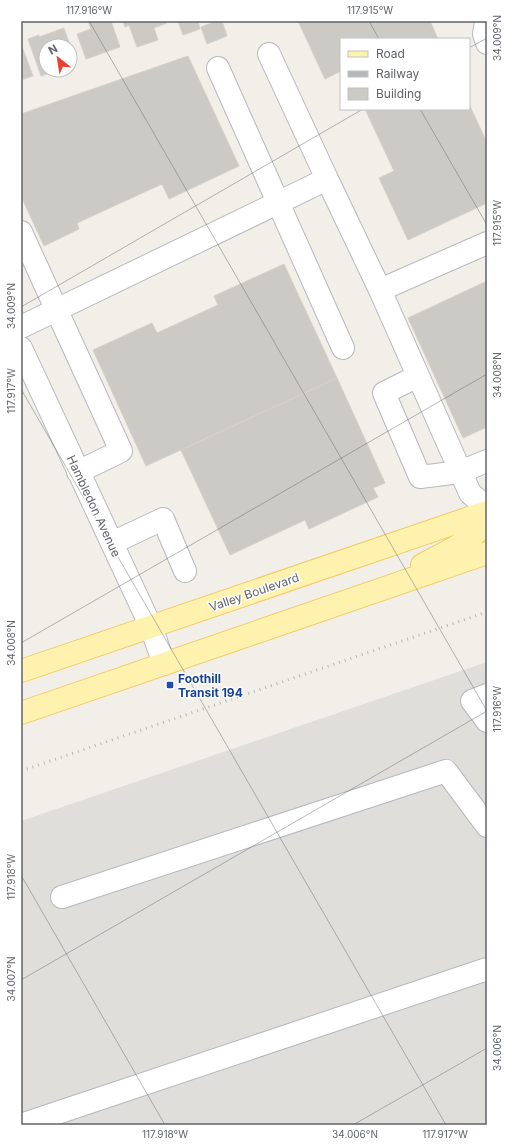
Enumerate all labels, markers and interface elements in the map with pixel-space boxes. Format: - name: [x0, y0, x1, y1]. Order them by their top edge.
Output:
- text: 117.916°W: [66, 4, 112, 16]
- text: 117.915°W: [347, 4, 393, 16]
- text: 34.009°N: [491, 15, 503, 61]
- north arrow: [38, 38, 78, 78]
- legend: [340, 38, 470, 110]
- text: N: [46, 41, 60, 57]
- text: Road: [376, 46, 405, 61]
- text: Railway: [376, 66, 420, 81]
- text: Building: [376, 86, 421, 101]
- text: 117.915°W: [491, 200, 503, 246]
- text: 34.009°N: [5, 283, 17, 329]
- text: 34.008°N: [491, 352, 503, 398]
- text: 117.917°W: [5, 368, 17, 414]
- street label: Hambledon Avenue: [64, 453, 124, 559]
- street label: Valley Boulevard: [207, 570, 301, 614]
- text: 34.008°N: [5, 620, 17, 666]
- place label: Foothill Transit 194: [178, 671, 243, 700]
- marker: Foothill Transit 194: [165, 680, 175, 690]
- text: 117.916°W: [491, 686, 503, 732]
- text: 117.918°W: [5, 854, 17, 900]
- text: 34.007°N: [5, 956, 17, 1002]
- text: 34.006°N: [491, 1025, 503, 1071]
- text: 117.918°W: [142, 1128, 188, 1140]
- text: 34.006°N: [332, 1128, 378, 1140]
- text: 117.917°W: [422, 1128, 468, 1140]

